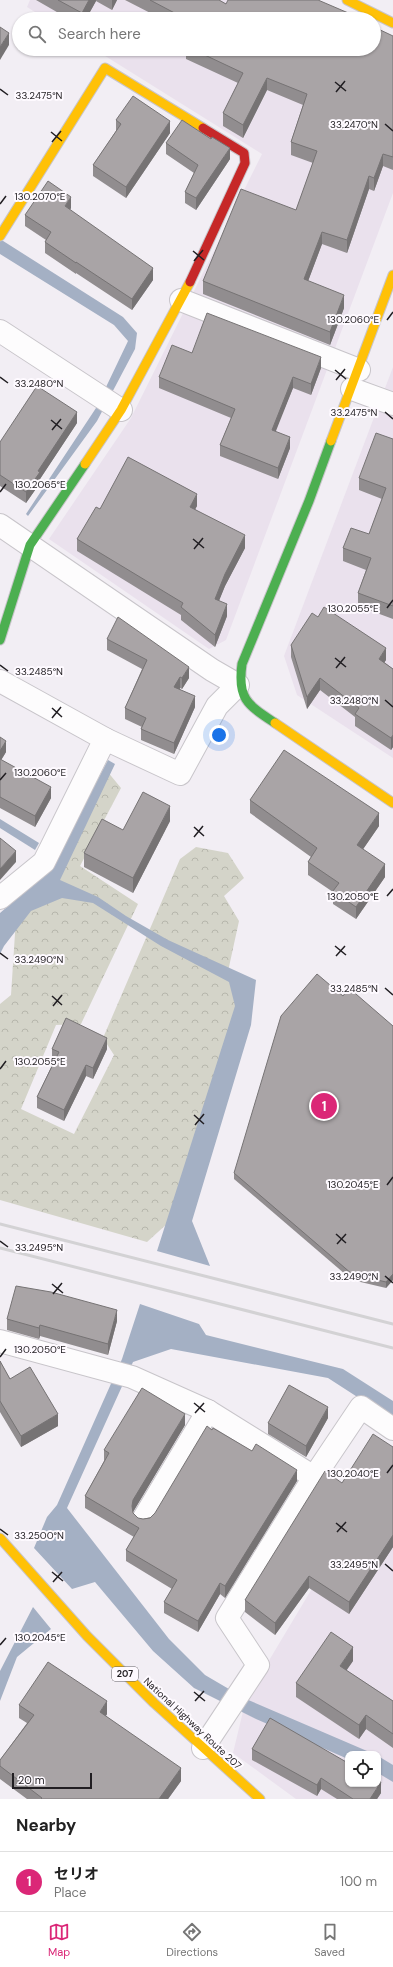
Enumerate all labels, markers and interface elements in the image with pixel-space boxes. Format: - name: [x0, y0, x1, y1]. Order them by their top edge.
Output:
- search box: [12, 12, 381, 56]
- icon: search: [26, 23, 48, 45]
- text: Search here: [58, 24, 141, 44]
- text: 33.2475°N: [16, 89, 63, 102]
- text: 33.2470°N: [330, 118, 378, 131]
- text: 130.2070°E: [15, 190, 66, 203]
- text: 130.2060°E: [327, 313, 379, 326]
- text: 33.2480°N: [15, 377, 63, 390]
- text: 33.2475°N: [331, 406, 378, 419]
- text: 130.2065°E: [14, 478, 66, 491]
- text: 130.2055°E: [327, 602, 379, 615]
- text: 33.2485°N: [15, 665, 63, 678]
- text: 33.2480°N: [330, 694, 378, 707]
- your location: [209, 725, 229, 745]
- text: 130.2060°E: [14, 766, 66, 779]
- text: 130.2050°E: [327, 890, 379, 903]
- text: 33.2490°N: [15, 953, 64, 966]
- text: 33.2485°N: [330, 982, 378, 995]
- text: 130.2055°E: [14, 1055, 66, 1068]
- pin: 1: [311, 1091, 337, 1121]
- text: 130.2045°E: [327, 1178, 379, 1191]
- text: 33.2495°N: [15, 1241, 63, 1254]
- text: 33.2490°N: [330, 1270, 379, 1283]
- text: 130.2050°E: [14, 1343, 66, 1356]
- text: 130.2040°E: [327, 1467, 379, 1480]
- text: 33.2500°N: [14, 1529, 64, 1542]
- text: 33.2495°N: [330, 1558, 378, 1571]
- text: 130.2045°E: [14, 1631, 66, 1644]
- road number: 207: [112, 1667, 138, 1681]
- street label: National Highway Route 207: [141, 1675, 244, 1772]
- map controls: [345, 1751, 381, 1787]
- button: locate: [345, 1751, 381, 1787]
- scale bar: [12, 1771, 92, 1790]
- text: 20 m: [18, 1773, 44, 1787]
- text: Nearby: [16, 1814, 76, 1836]
- text: セリオ: [54, 1864, 99, 1884]
- text: 1: [27, 1873, 31, 1890]
- text: 100 m: [340, 1873, 377, 1890]
- text: Place: [54, 1884, 86, 1901]
- tab: Map: [48, 1921, 70, 1959]
- tab: Directions: [166, 1921, 218, 1959]
- tab: Saved: [314, 1921, 345, 1959]

